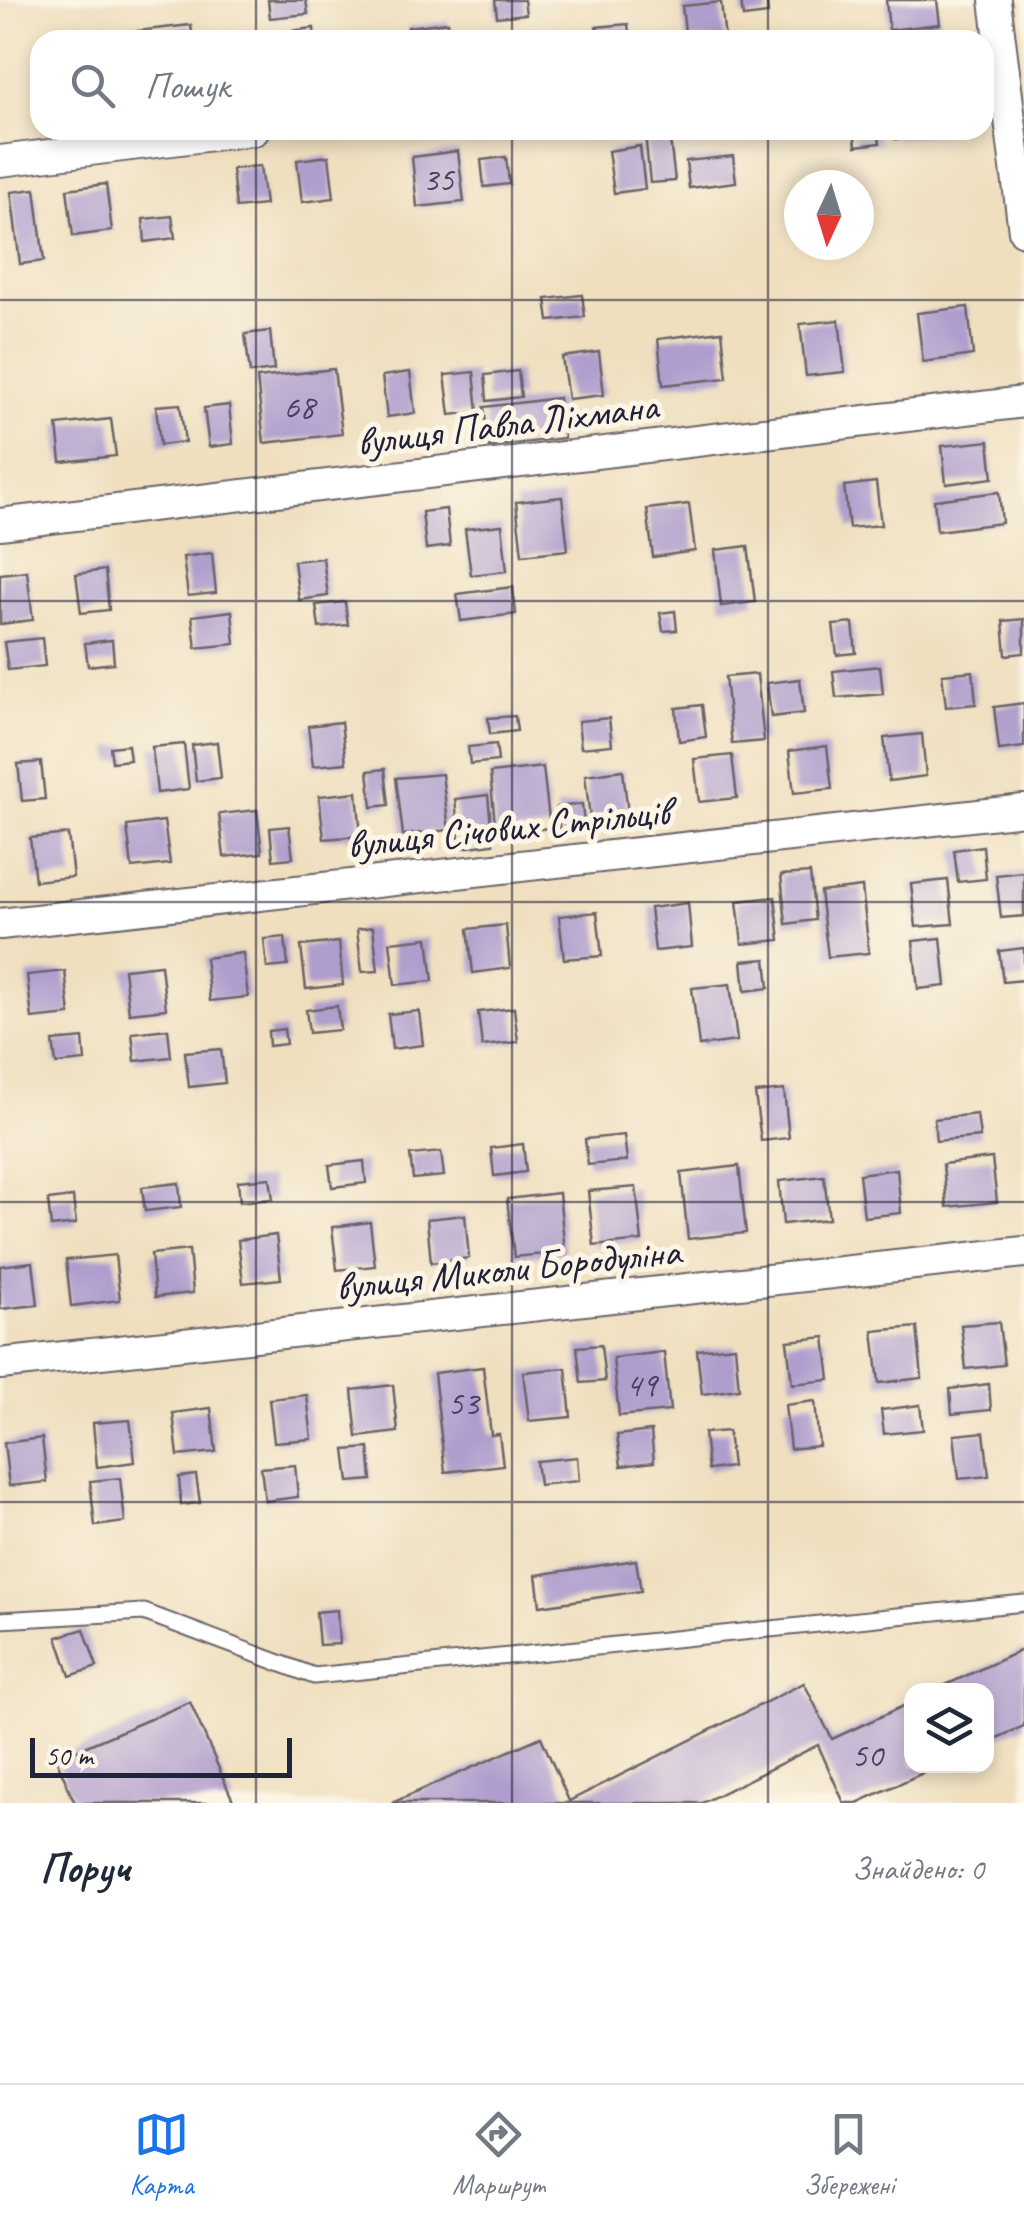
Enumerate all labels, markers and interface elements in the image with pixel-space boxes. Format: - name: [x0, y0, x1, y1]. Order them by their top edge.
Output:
- search box: [30, 30, 994, 140]
- icon: search: [65, 58, 120, 113]
- text: Пошук: [145, 62, 230, 109]
- house number: 35: [422, 157, 456, 202]
- north arrow: [784, 170, 874, 260]
- street label: вулиця Павла Ліхмана: [354, 380, 663, 467]
- house number: 68: [283, 384, 318, 429]
- street label: вулиця Січових Стрільців: [344, 785, 681, 870]
- street label: вулиця Миколи Бородуліна: [333, 1226, 685, 1312]
- house number: 49: [625, 1362, 660, 1407]
- house number: 53: [447, 1381, 481, 1426]
- map controls: [904, 1683, 994, 1773]
- button: layers: [904, 1683, 994, 1773]
- scale bar: [30, 1733, 292, 1778]
- house number: 50: [851, 1733, 885, 1778]
- text: 50 m: [45, 1738, 93, 1773]
- text: Поруч: [40, 1842, 130, 1895]
- text: Знайдено: 0: [852, 1848, 984, 1889]
- tab: Карта: [129, 2107, 193, 2202]
- tab: Маршрут: [452, 2107, 545, 2202]
- tab: Збережені: [803, 2107, 895, 2202]

